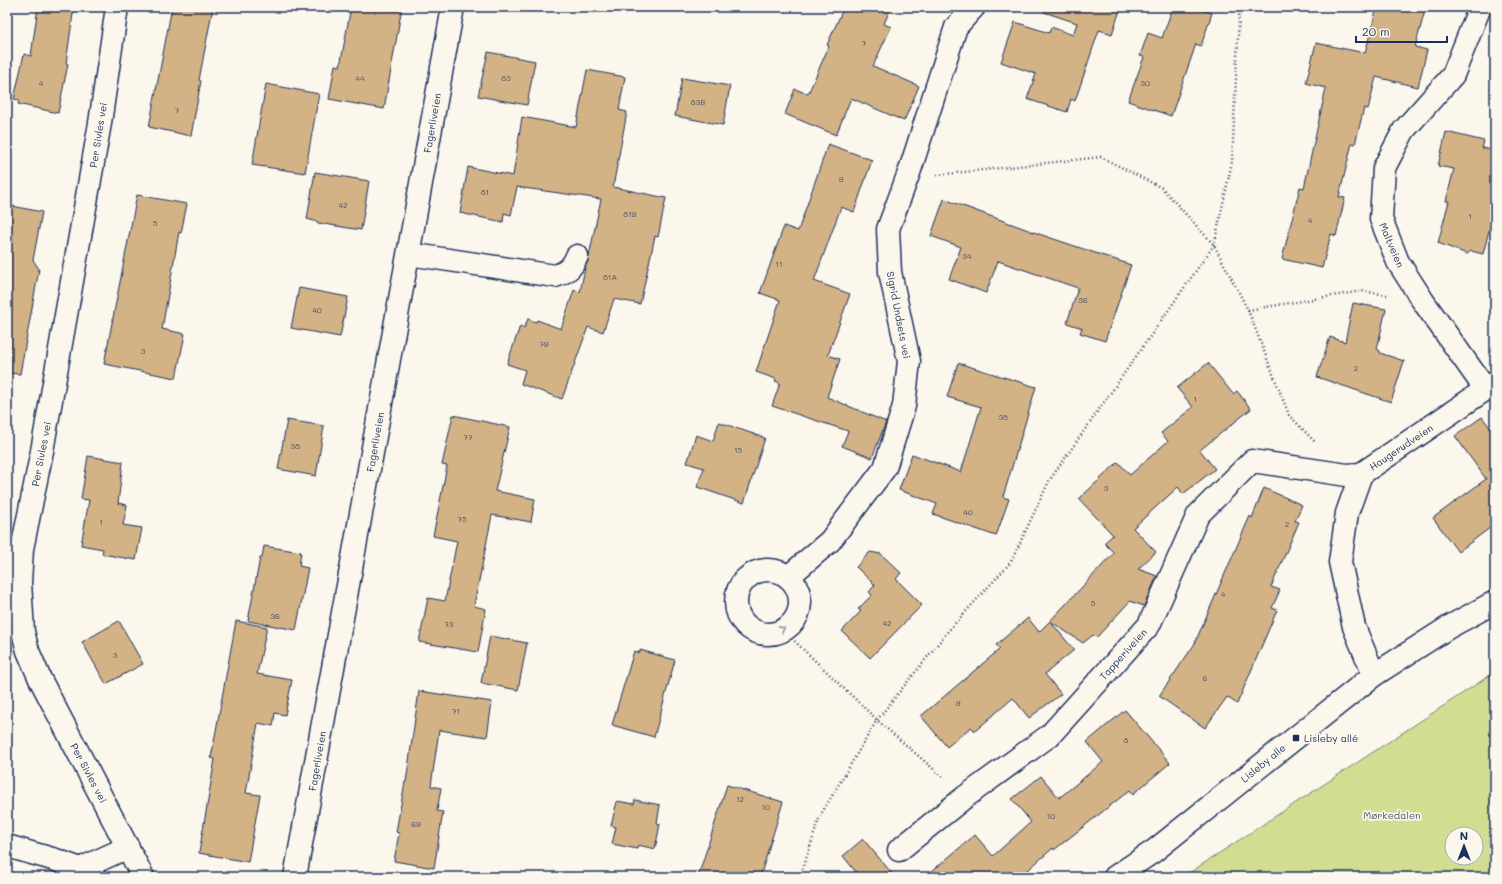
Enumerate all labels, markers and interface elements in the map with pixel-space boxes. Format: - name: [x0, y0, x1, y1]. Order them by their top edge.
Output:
- scale bar: [1356, 18, 1447, 44]
- text: 20 m: [1362, 23, 1390, 39]
- house number: 7: [862, 38, 867, 48]
- house number: 44: [355, 73, 365, 83]
- house number: 83: [501, 73, 511, 83]
- house number: 4: [39, 78, 44, 88]
- house number: 30: [1140, 78, 1150, 88]
- street label: Fagerliveien: [420, 92, 444, 154]
- house number: 83B: [691, 97, 705, 107]
- street label: Per Sivles vei: [86, 101, 110, 169]
- house number: 7: [175, 105, 180, 115]
- house number: 9: [839, 174, 844, 184]
- house number: 81: [481, 187, 489, 197]
- house number: 42: [338, 200, 348, 210]
- house number: 81B: [623, 209, 637, 219]
- house number: 1: [1468, 211, 1472, 221]
- house number: 4: [1308, 215, 1313, 225]
- house number: 5: [153, 218, 158, 228]
- street label: Maltveien: [1376, 220, 1408, 270]
- house number: 34: [962, 251, 972, 261]
- house number: 11: [775, 259, 783, 269]
- street label: Sigrid Undsets vei: [884, 270, 914, 360]
- house number: 81A: [603, 272, 617, 282]
- house number: 36: [1078, 295, 1088, 305]
- house number: 40: [312, 305, 322, 315]
- house number: 79: [539, 339, 549, 349]
- house number: 3: [141, 346, 146, 356]
- house number: 2: [1354, 363, 1358, 373]
- house number: 1: [1193, 394, 1197, 404]
- street label: Fagerliveien: [363, 411, 387, 473]
- house number: 38: [998, 412, 1008, 422]
- street label: Per Sivles vei: [28, 420, 54, 488]
- street label: Haugerudveien: [1366, 421, 1436, 473]
- house number: 77: [464, 432, 473, 442]
- house number: 38: [290, 441, 300, 451]
- house number: 15: [734, 445, 742, 455]
- house number: 3: [1104, 483, 1109, 493]
- house number: 40: [963, 507, 973, 517]
- house number: 75: [457, 514, 467, 524]
- house number: 1: [99, 517, 103, 527]
- house number: 2: [1285, 519, 1289, 529]
- house number: 4: [1221, 589, 1226, 599]
- house number: 5: [1091, 598, 1096, 608]
- house number: 36: [270, 611, 280, 621]
- house number: 42: [882, 618, 892, 628]
- house number: 73: [444, 619, 454, 629]
- street label: Tapperiveien: [1096, 625, 1150, 683]
- one-way arrow: [778, 626, 785, 634]
- house number: 3: [113, 650, 118, 660]
- house number: 6: [1203, 673, 1208, 683]
- house number: 9: [956, 698, 961, 708]
- house number: 71: [452, 706, 460, 716]
- street label: Fagerliveien: [305, 730, 329, 792]
- place label: Lisleby allé: [1304, 731, 1358, 745]
- marker: Lisleby allé: [1291, 733, 1301, 743]
- house number: 8: [1124, 735, 1129, 745]
- street label: Per Sivles vei: [67, 741, 111, 805]
- street label: Lisleby alle: [1238, 741, 1288, 785]
- house number: 12: [736, 794, 744, 804]
- house number: 10: [762, 802, 770, 812]
- park label: Mørkedalen: [1363, 808, 1421, 822]
- house number: 10: [1047, 811, 1055, 821]
- house number: 69: [411, 819, 421, 829]
- north arrow: [1444, 826, 1484, 866]
- text: N: [1460, 828, 1468, 843]

